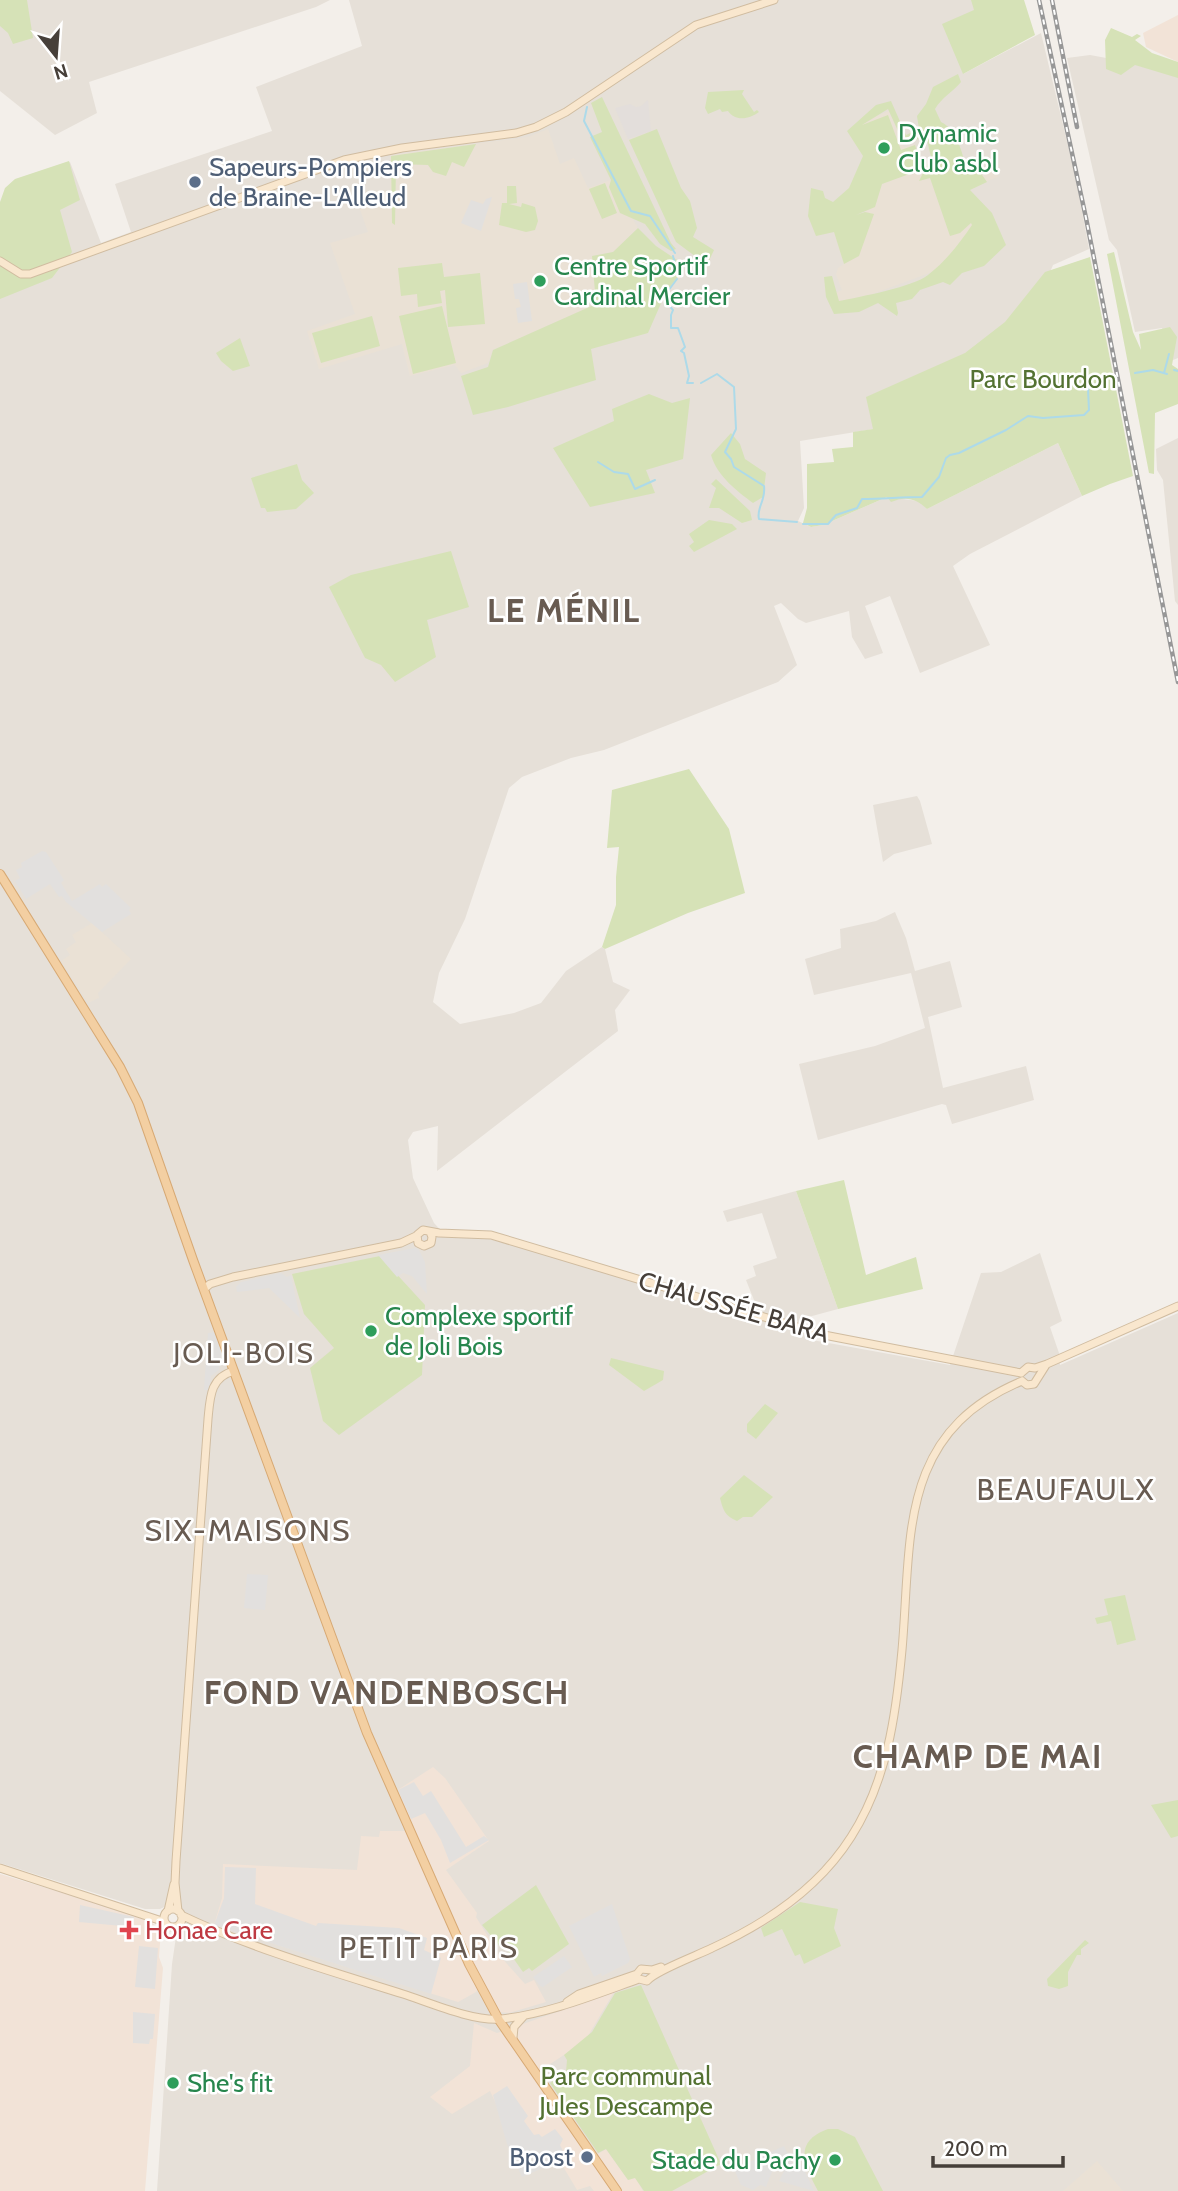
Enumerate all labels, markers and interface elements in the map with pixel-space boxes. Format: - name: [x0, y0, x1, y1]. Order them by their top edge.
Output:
- north arrow: [21, 21, 91, 91]
- text: N: [51, 59, 71, 85]
- place label: Dynamic Club asbl: [898, 117, 998, 179]
- marker: Dynamic Club asbl: [876, 140, 892, 156]
- place label: Sapeurs-Pompiers de Braine-L'Alleud: [209, 151, 412, 213]
- marker: Sapeurs-Pompiers de Braine-L'Alleud: [187, 174, 203, 190]
- place label: Centre Sportif Cardinal Mercier: [554, 250, 731, 312]
- marker: Centre Sportif Cardinal Mercier: [532, 273, 548, 289]
- park label: Parc Bourdon: [969, 363, 1117, 395]
- district label: LE MÉNIL: [487, 590, 641, 630]
- street label: CHAUSSÉE BARA: [635, 1264, 833, 1350]
- place label: Complexe sportif de Joli Bois: [385, 1300, 573, 1362]
- marker: Complexe sportif de Joli Bois: [363, 1323, 379, 1339]
- district label: JOLI-BOIS: [172, 1336, 315, 1370]
- district label: BEAUFAULX: [977, 1471, 1155, 1508]
- district label: SIX-MAISONS: [144, 1512, 352, 1549]
- district label: FOND VANDENBOSCH: [204, 1672, 570, 1712]
- district label: CHAMP DE MAI: [853, 1736, 1103, 1776]
- place label: Honae Care: [145, 1914, 273, 1946]
- marker: Honae Care: [119, 1920, 139, 1940]
- district label: PETIT PARIS: [339, 1929, 519, 1966]
- park label: Parc communal Jules Descampe: [538, 2060, 713, 2122]
- place label: She's fit: [187, 2067, 273, 2099]
- marker: She's fit: [165, 2075, 181, 2091]
- scale bar: [933, 2124, 1062, 2168]
- text: 200 m: [944, 2136, 1007, 2161]
- place label: Bpost: [509, 2141, 573, 2173]
- place label: Stade du Pachy: [652, 2144, 821, 2176]
- marker: Bpost: [579, 2149, 595, 2165]
- marker: Stade du Pachy: [827, 2152, 843, 2168]

